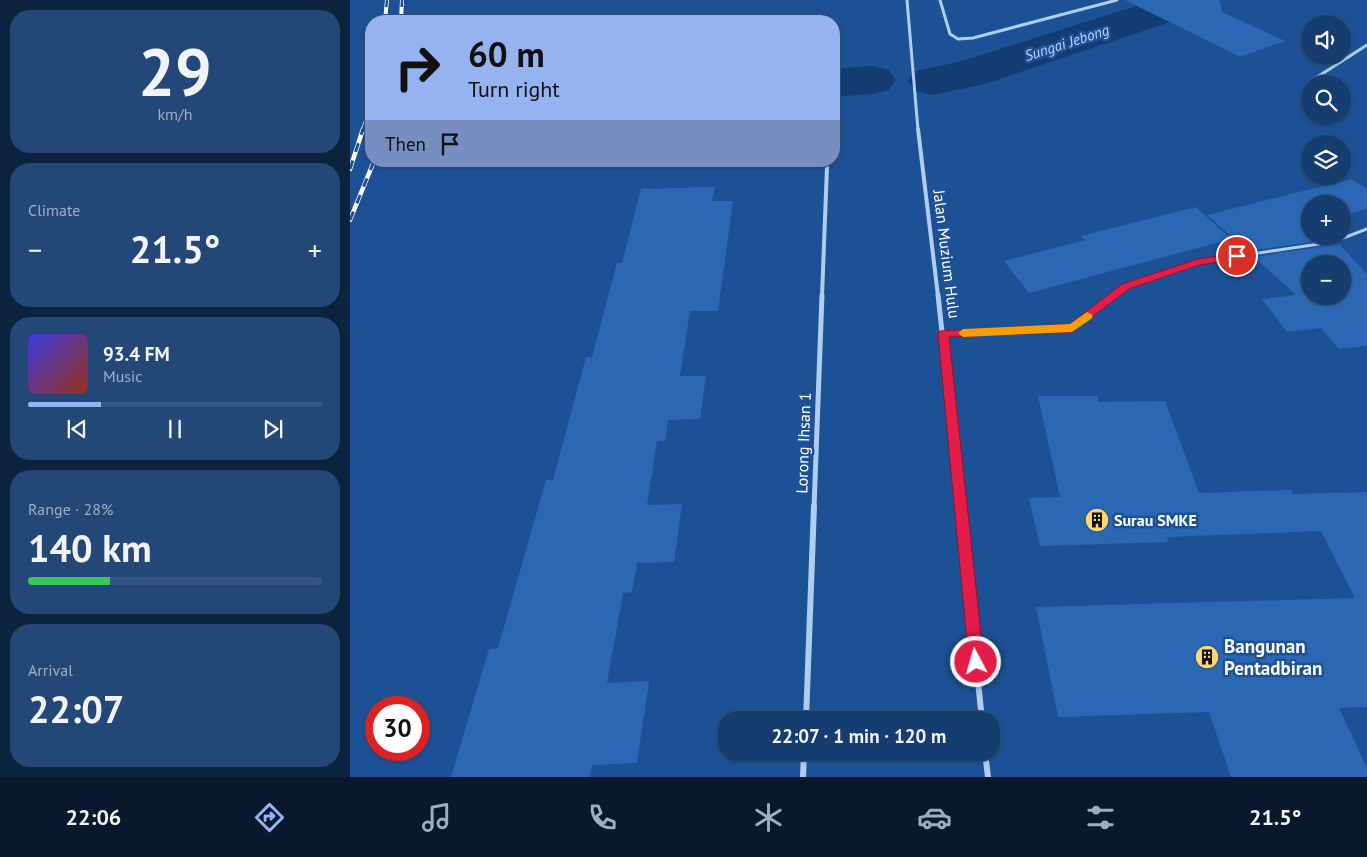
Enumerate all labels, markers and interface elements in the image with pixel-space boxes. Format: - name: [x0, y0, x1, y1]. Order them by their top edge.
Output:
- map controls: [1301, 15, 1351, 305]
- button: sound: [1301, 15, 1351, 65]
- water label: Sungai Jebong: [1022, 20, 1112, 65]
- text: 29: [138, 29, 212, 113]
- text: 60 m: [468, 31, 545, 77]
- icon: right: [385, 35, 450, 100]
- text: Turn right: [468, 75, 560, 103]
- button: search: [1301, 75, 1351, 125]
- text: km/h: [157, 104, 193, 124]
- icon: arrive: [436, 130, 464, 158]
- text: Then: [385, 132, 426, 156]
- button: layers: [1301, 135, 1351, 185]
- street label: Jalan Muzium Hulu: [929, 188, 965, 319]
- button: +: [1301, 195, 1351, 245]
- text: Climate: [28, 200, 80, 220]
- text: 21.5°: [130, 224, 220, 273]
- text: −: [28, 231, 42, 268]
- text: +: [308, 231, 322, 268]
- pin: [1216, 235, 1258, 277]
- icon: arrive: [1223, 242, 1251, 270]
- button: −: [1301, 255, 1351, 305]
- text: 93.4 FM: [103, 342, 170, 366]
- text: Music: [103, 366, 143, 386]
- street label: Lorong Ihsan 1: [791, 392, 815, 494]
- icon: previous: [63, 415, 91, 443]
- icon: pause: [161, 415, 189, 443]
- icon: next: [259, 415, 287, 443]
- text: Range · 28%: [28, 499, 113, 519]
- building icon: Surau SMKE: [1084, 507, 1110, 533]
- place label: Surau SMKE: [1114, 510, 1197, 530]
- text: 140 km: [28, 523, 152, 572]
- place label: Bangunan Pentadbiran: [1224, 634, 1322, 680]
- position arrow: [949, 635, 1001, 687]
- building icon: Bangunan Pentadbiran: [1194, 644, 1220, 670]
- text: Arrival: [28, 660, 73, 680]
- text: 22:07: [28, 684, 124, 733]
- speed limit sign: 30: [365, 696, 430, 761]
- text: 22:07 · 1 min · 120 m: [772, 724, 946, 748]
- icon: directions: [252, 800, 287, 835]
- icon: music: [419, 800, 454, 835]
- icon: phone: [585, 800, 620, 835]
- icon: climate: [751, 800, 786, 835]
- icon: car: [917, 800, 952, 835]
- icon: filters: [1083, 800, 1118, 835]
- text: 22:06: [66, 803, 121, 831]
- text: 21.5°: [1249, 803, 1301, 831]

